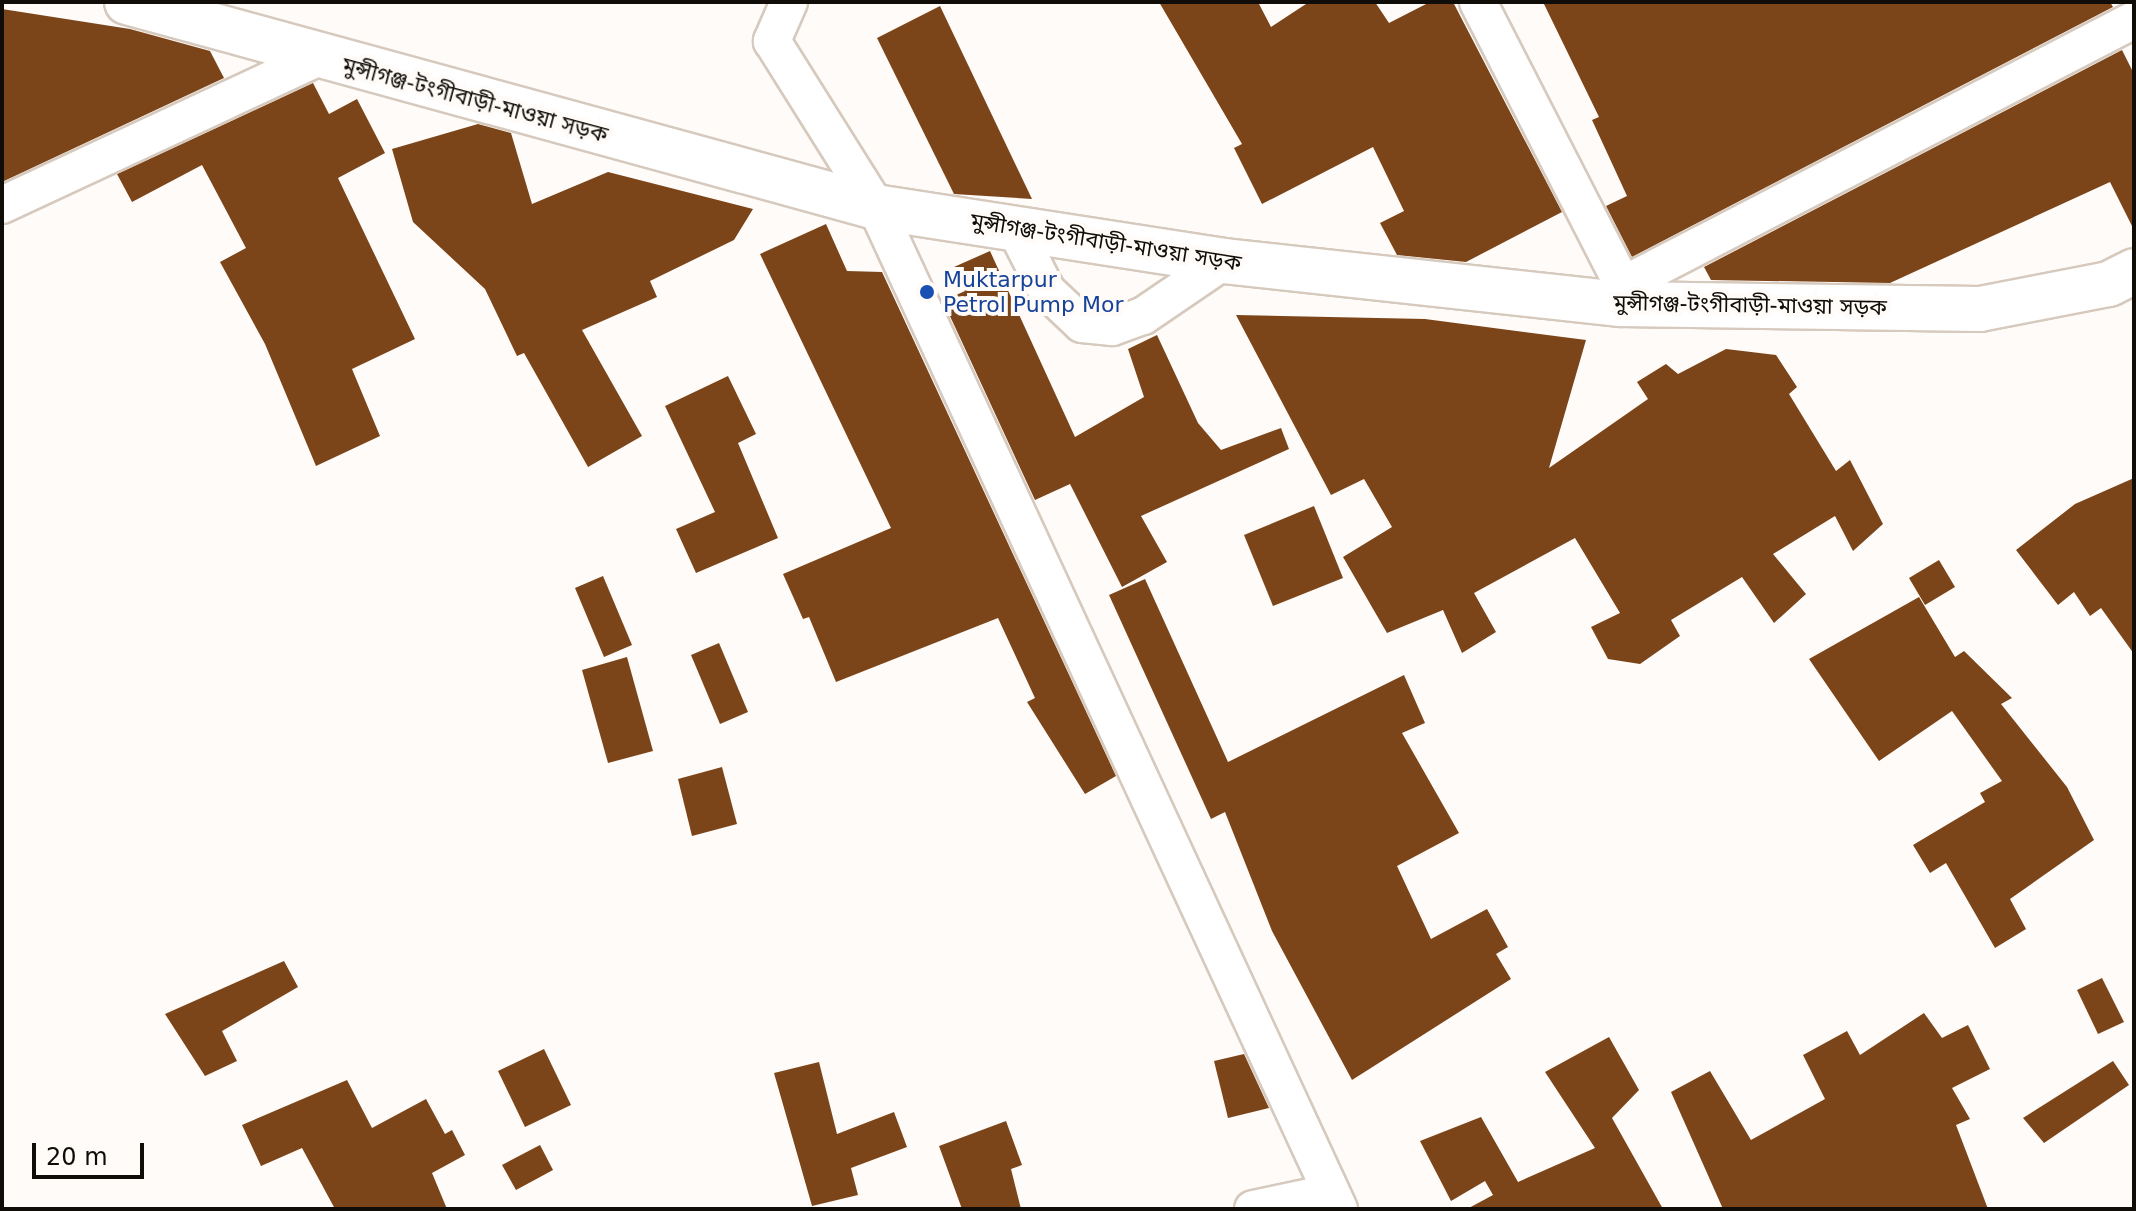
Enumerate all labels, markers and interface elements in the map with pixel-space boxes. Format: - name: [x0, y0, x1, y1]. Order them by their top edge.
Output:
- street label: মুন্সীগঞ্জ-টংগীবাড়ী-মাওয়া সড়ক: [339, 52, 611, 148]
- street label: মুন্সীগঞ্জ-টংগীবাড়ী-মাওয়া সড়ক: [969, 208, 1243, 276]
- place label: Muktarpur Petrol Pump Mor: [943, 266, 1123, 318]
- marker: Muktarpur Petrol Pump Mor: [918, 283, 936, 301]
- street label: মুন্সীগঞ্জ-টংগীবাড়ী-মাওয়া সড়ক: [1613, 289, 1887, 321]
- scale bar: [36, 1127, 148, 1177]
- text: 20 m: [46, 1143, 108, 1171]

